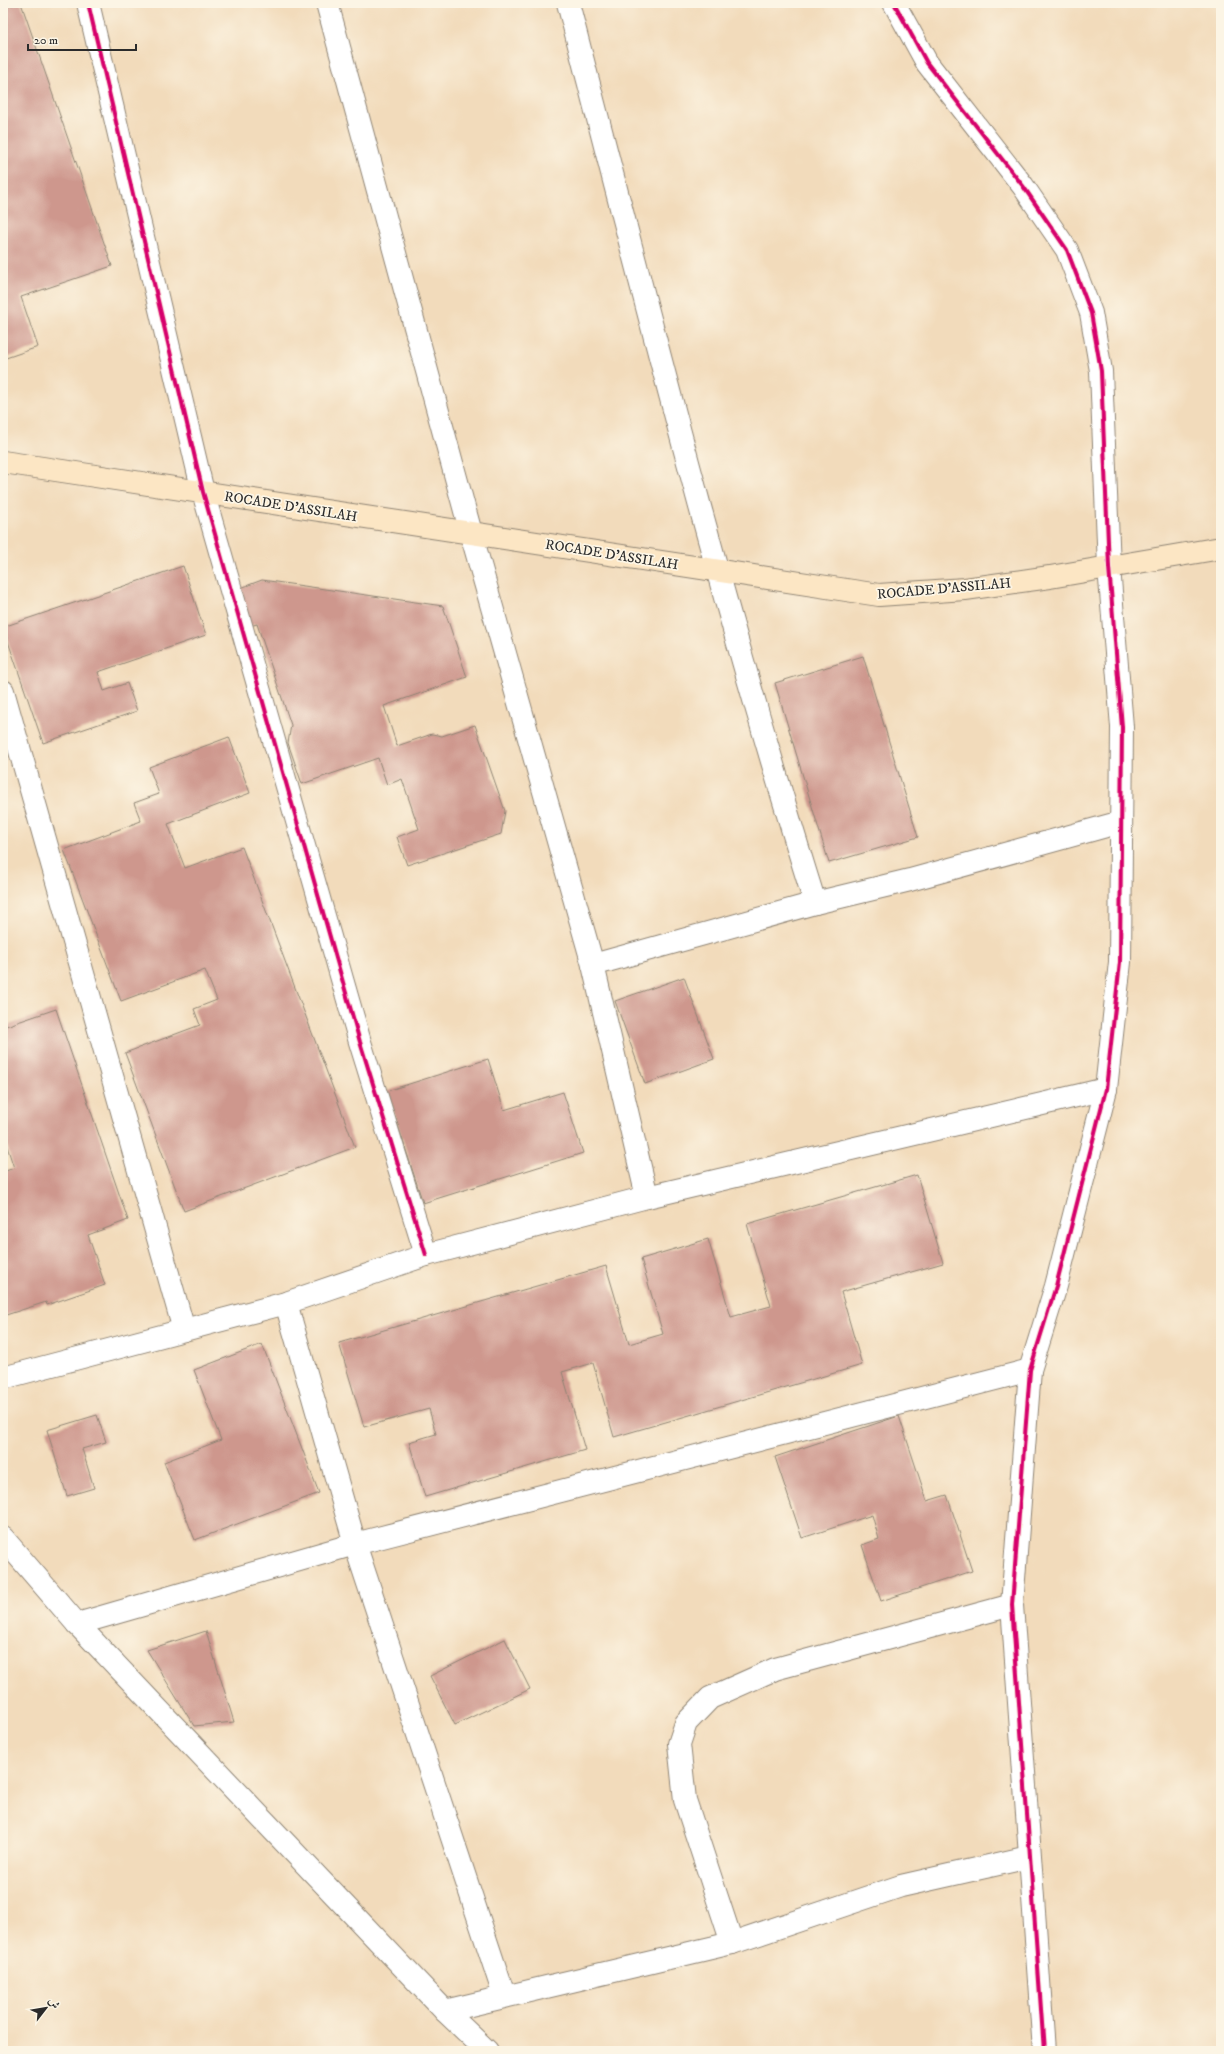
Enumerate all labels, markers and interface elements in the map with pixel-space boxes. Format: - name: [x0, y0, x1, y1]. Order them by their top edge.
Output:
- scale bar: [28, 26, 136, 52]
- text: 20 m: [34, 33, 58, 48]
- street label: ROCADE D'ASSILAH: [223, 488, 359, 526]
- street label: ROCADE D'ASSILAH: [544, 536, 680, 574]
- street label: ROCADE D'ASSILAH: [876, 574, 1012, 604]
- north arrow: [26, 1988, 66, 2028]
- text: ش: [45, 1995, 63, 2012]

